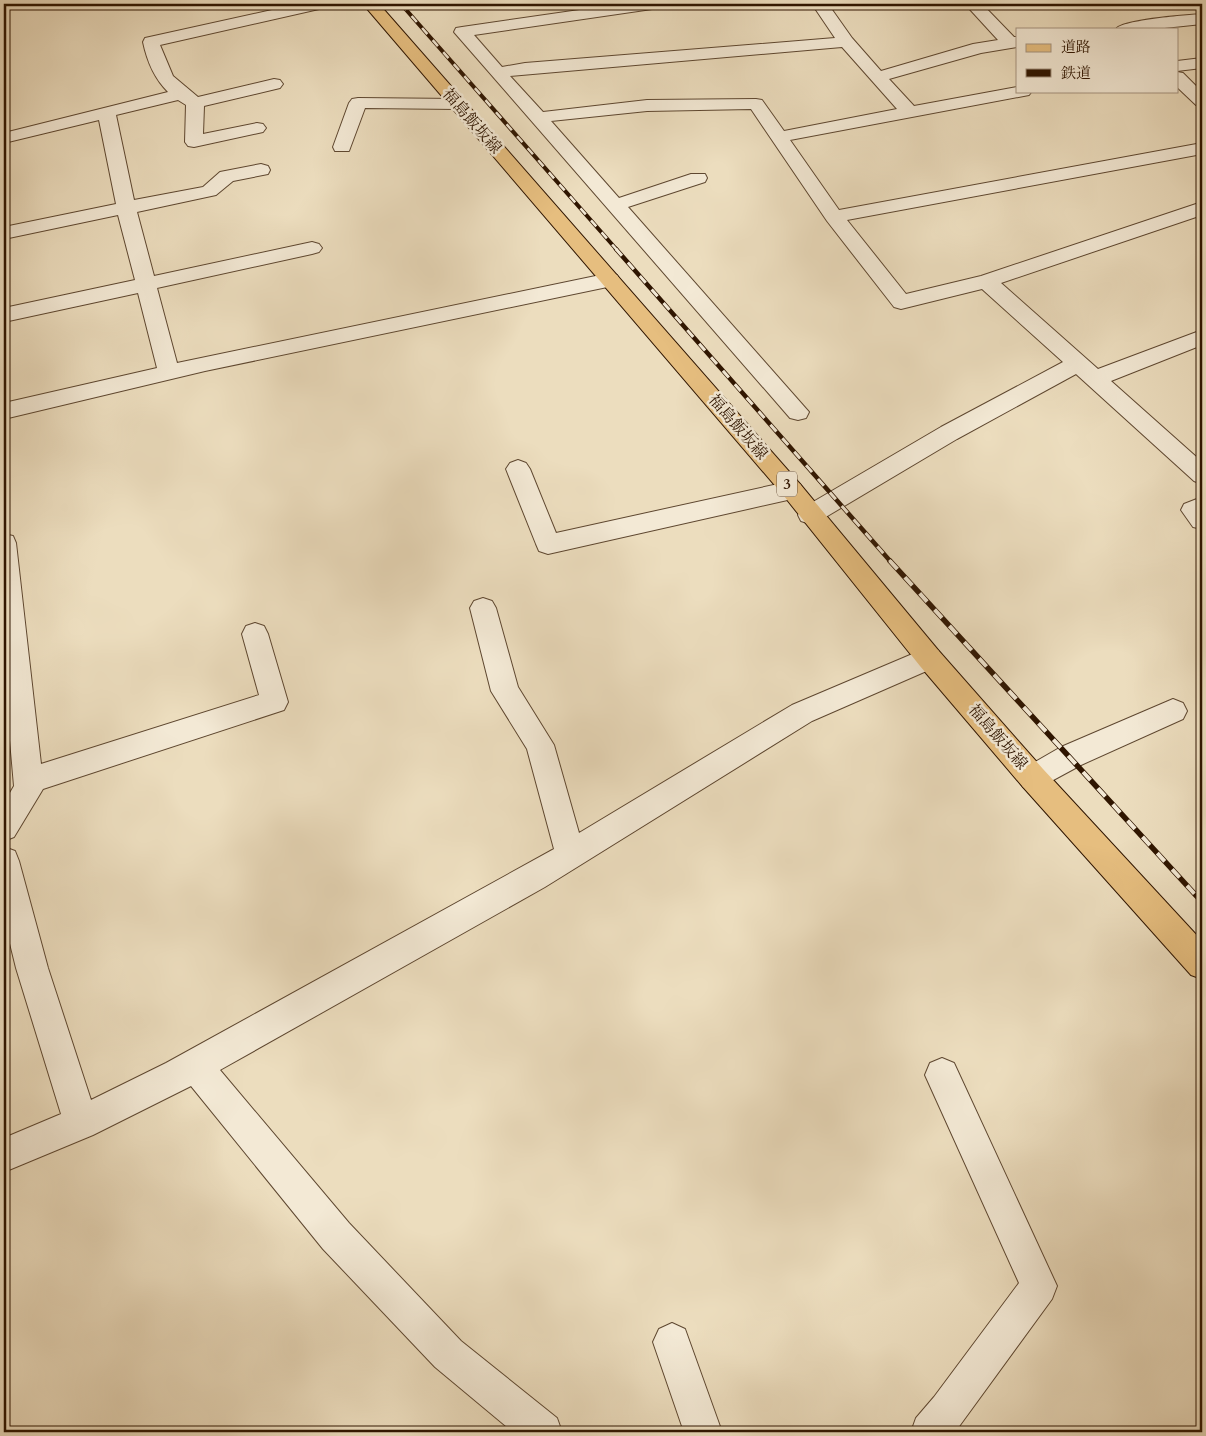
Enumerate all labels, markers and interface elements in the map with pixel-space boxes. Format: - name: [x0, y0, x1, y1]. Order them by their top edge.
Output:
- legend: [1016, 28, 1178, 92]
- text: 道路: [1061, 37, 1091, 57]
- text: 鉄道: [1061, 63, 1091, 83]
- street label: 福島飯坂線: [437, 84, 507, 158]
- street label: 福島飯坂線: [703, 390, 773, 464]
- road number: 3: [777, 472, 797, 496]
- street label: 福島飯坂線: [963, 700, 1033, 774]

